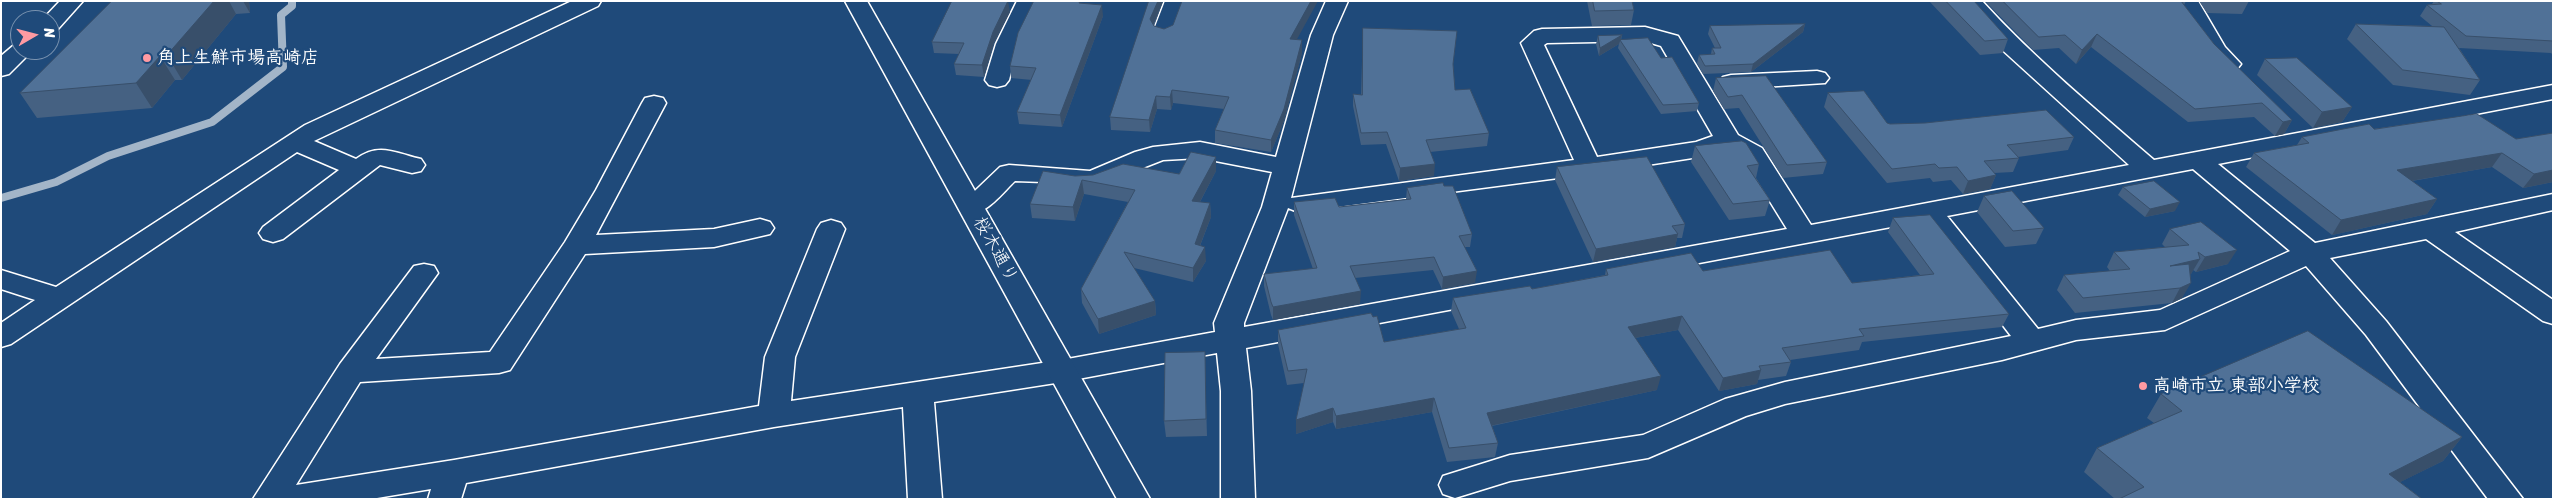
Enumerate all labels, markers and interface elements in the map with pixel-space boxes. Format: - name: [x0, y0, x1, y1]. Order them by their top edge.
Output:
- north arrow: [10, 10, 60, 60]
- text: N: [36, 26, 62, 40]
- place label: 角上生鮮市場高崎店: [157, 47, 319, 69]
- marker: 角上生鮮市場高崎店: [141, 52, 153, 64]
- street label: 桜木通り: [968, 213, 1022, 287]
- place label: 高崎市立 東部小学校: [2153, 375, 2320, 397]
- marker: 高崎市立 東部小学校: [2137, 380, 2149, 392]

